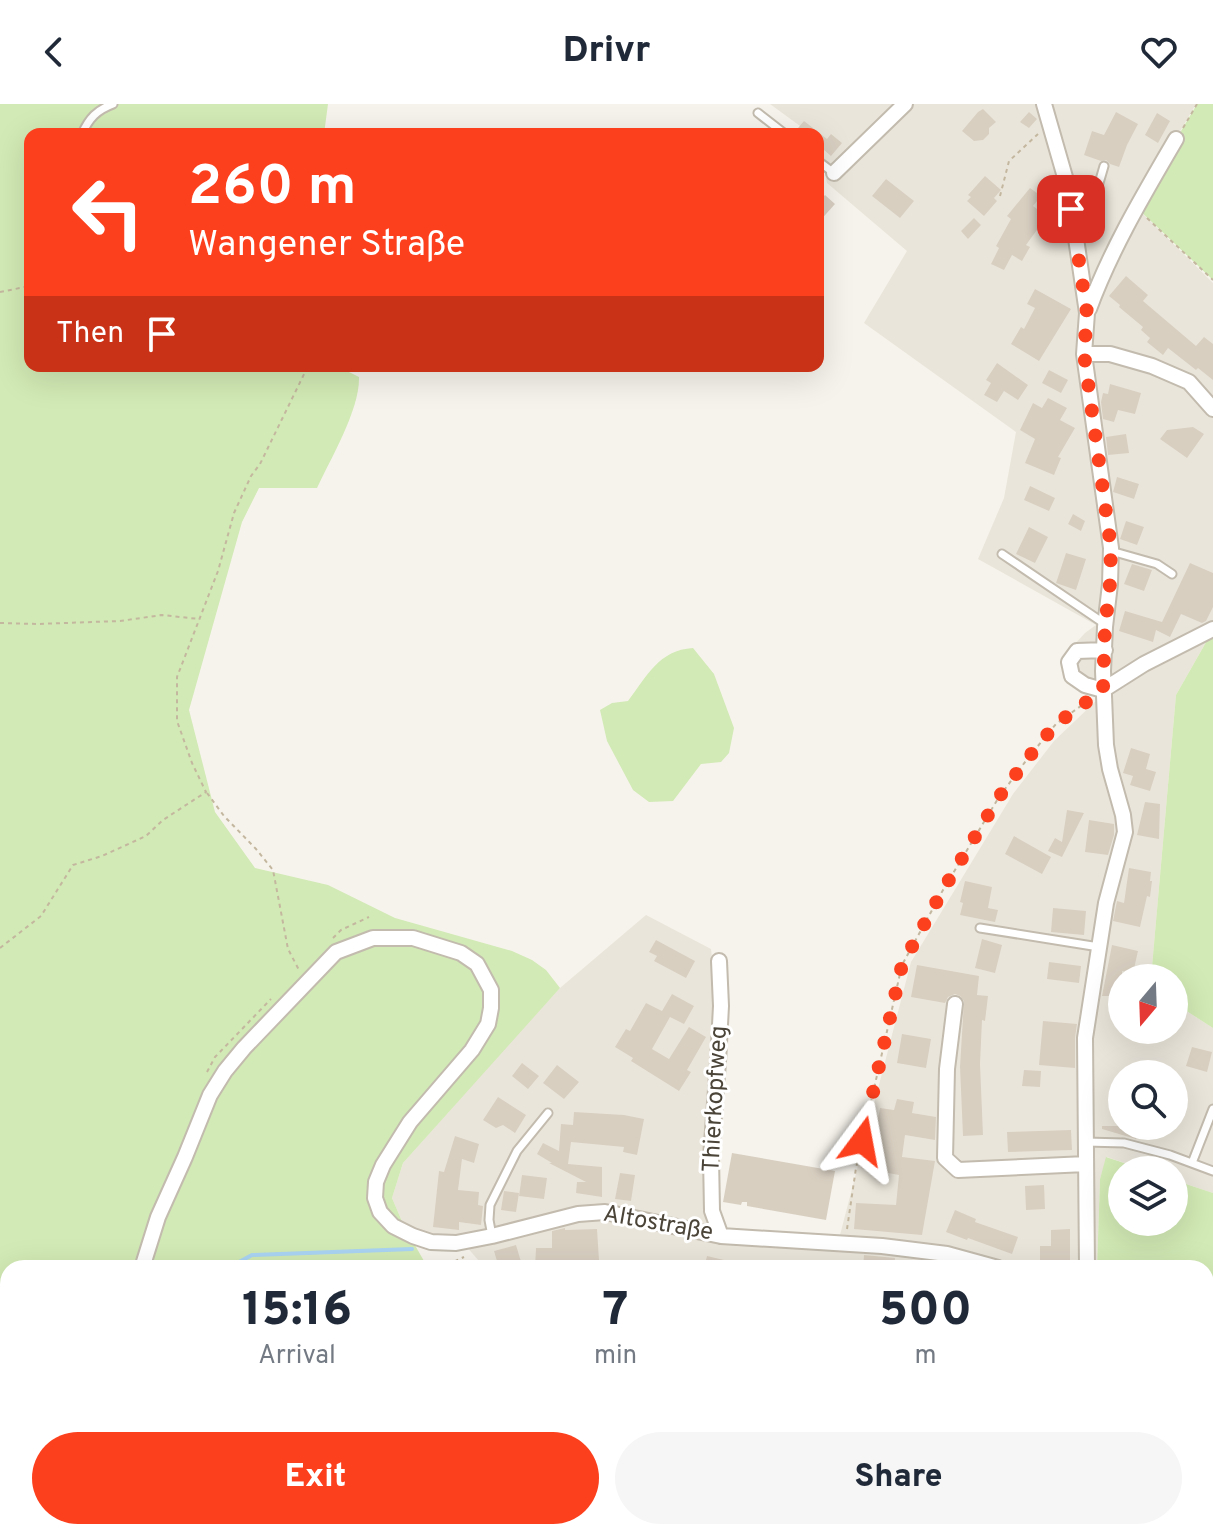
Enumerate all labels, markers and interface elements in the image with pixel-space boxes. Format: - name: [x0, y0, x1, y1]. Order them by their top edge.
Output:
- text: Drivr: [563, 29, 650, 75]
- icon: back: [32, 30, 76, 74]
- icon: heart: [1137, 30, 1181, 74]
- text: 260 m: [188, 154, 357, 224]
- icon: left: [56, 160, 160, 264]
- pin: [1037, 175, 1105, 243]
- icon: arrive: [1049, 187, 1093, 231]
- text: Wangener Straße: [188, 223, 465, 269]
- icon: arrive: [140, 312, 184, 356]
- text: Then: [56, 316, 124, 353]
- north arrow: [1108, 964, 1188, 1044]
- map controls: [1108, 964, 1188, 1236]
- street label: Thierkopfweg: [697, 1025, 735, 1173]
- button: search: [1108, 1060, 1188, 1140]
- position arrow: [820, 1099, 904, 1183]
- button: layers: [1108, 1156, 1188, 1236]
- street label: Altostraße: [601, 1200, 715, 1248]
- text: 15:16: [242, 1282, 352, 1342]
- text: 7: [603, 1282, 629, 1342]
- text: 500: [879, 1282, 972, 1342]
- text: Arrival: [258, 1340, 336, 1373]
- text: min: [594, 1340, 637, 1373]
- text: m: [915, 1340, 937, 1373]
- button: Exit: [32, 1432, 599, 1524]
- button: Share: [615, 1432, 1182, 1524]

